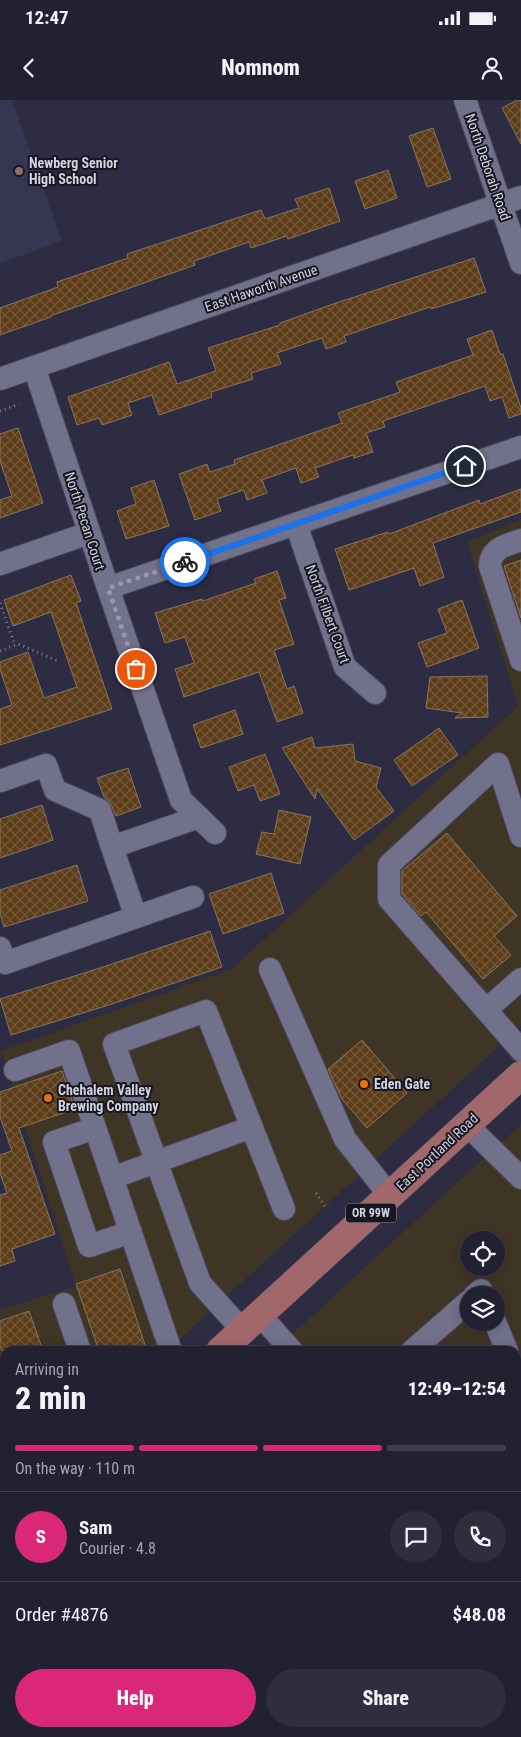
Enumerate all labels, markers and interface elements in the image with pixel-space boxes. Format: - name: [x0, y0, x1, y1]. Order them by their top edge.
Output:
- text: 12:47: [25, 6, 69, 29]
- icon: back: [15, 54, 43, 82]
- icon: person: [478, 54, 506, 82]
- text: Nomnom: [221, 55, 300, 80]
- street label: North Deborah Road: [462, 112, 514, 222]
- place label: Newberg Senior High School: [29, 155, 118, 187]
- marker: Newberg Senior High School: [13, 165, 25, 177]
- street label: East Haworth Avenue: [203, 261, 320, 315]
- pin: [444, 445, 486, 487]
- icon: home: [451, 452, 479, 480]
- street label: North Pecan Court: [62, 470, 108, 572]
- courier: [160, 537, 210, 587]
- icon: bike: [171, 548, 199, 576]
- street label: North Filbert Court: [303, 563, 353, 665]
- pin: [115, 648, 157, 690]
- icon: bag: [122, 655, 150, 683]
- place label: Eden Gate: [374, 1076, 431, 1092]
- marker: Eden Gate: [358, 1078, 370, 1090]
- place label: Chehalem Valley Brewing Company: [58, 1082, 159, 1114]
- marker: Chehalem Valley Brewing Company: [42, 1092, 54, 1104]
- street label: East Portland Road: [393, 1110, 481, 1194]
- road number: OR 99W: [346, 1204, 396, 1222]
- map controls: [460, 1231, 505, 1331]
- button: locate: [460, 1231, 505, 1276]
- button: layers: [460, 1286, 505, 1331]
- text: Arriving in: [15, 1360, 79, 1379]
- text: 12:49–12:54: [408, 1377, 506, 1400]
- text: 2 min: [15, 1379, 86, 1417]
- text: On the way · 110 m: [15, 1459, 135, 1478]
- button: chat: [390, 1511, 442, 1563]
- button: phone: [454, 1511, 506, 1563]
- text: Sam: [79, 1516, 112, 1539]
- text: S: [36, 1525, 46, 1548]
- text: Courier · 4.8: [79, 1539, 156, 1558]
- text: Order #4876: [15, 1603, 108, 1626]
- text: $48.08: [452, 1603, 506, 1626]
- button: Help: [15, 1669, 256, 1727]
- button: Share: [266, 1669, 506, 1727]

